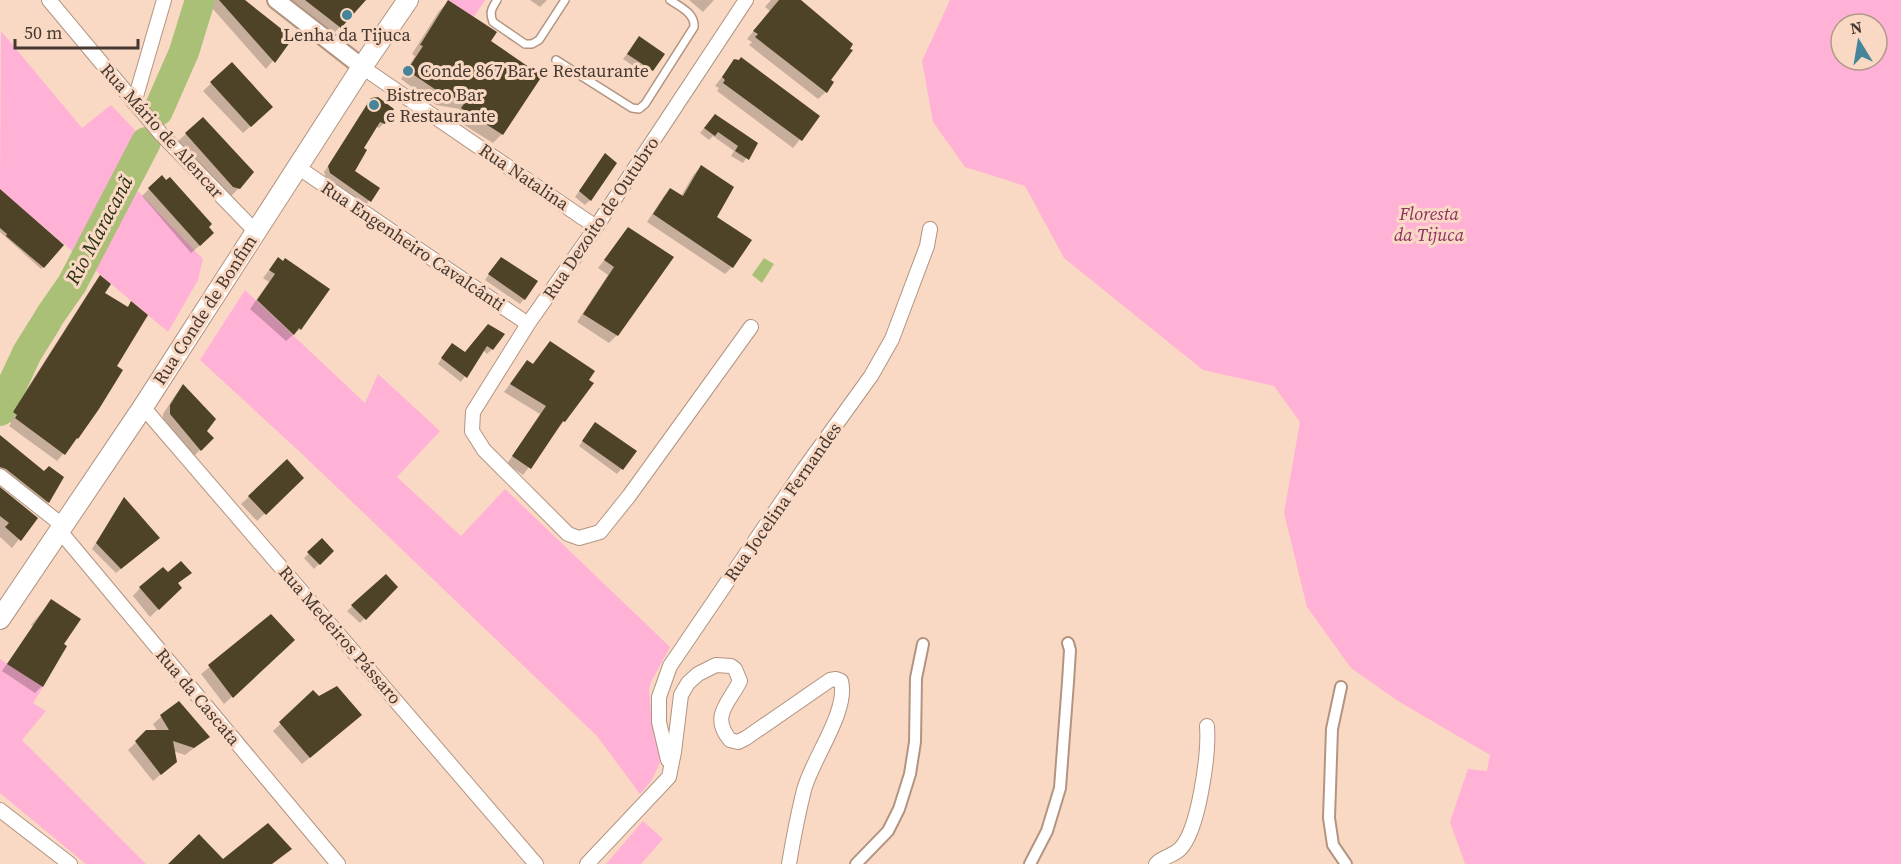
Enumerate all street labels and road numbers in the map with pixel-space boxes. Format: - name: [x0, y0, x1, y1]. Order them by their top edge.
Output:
- street label: Rua Mário de Alencar: [95, 58, 230, 204]
- street label: Rua Dezoito de Outubro: [537, 131, 665, 304]
- street label: Rua Natalina: [474, 137, 575, 216]
- street label: Rua Engenheiro Cavalcânti: [316, 175, 510, 317]
- street label: Rua Conde de Bonfim: [147, 230, 262, 389]
- street label: Rua Jocelina Fernandes: [718, 417, 847, 586]
- street label: Rua Medeiros Pássaro: [273, 560, 408, 709]
- street label: Rua da Cascata: [150, 643, 247, 751]

